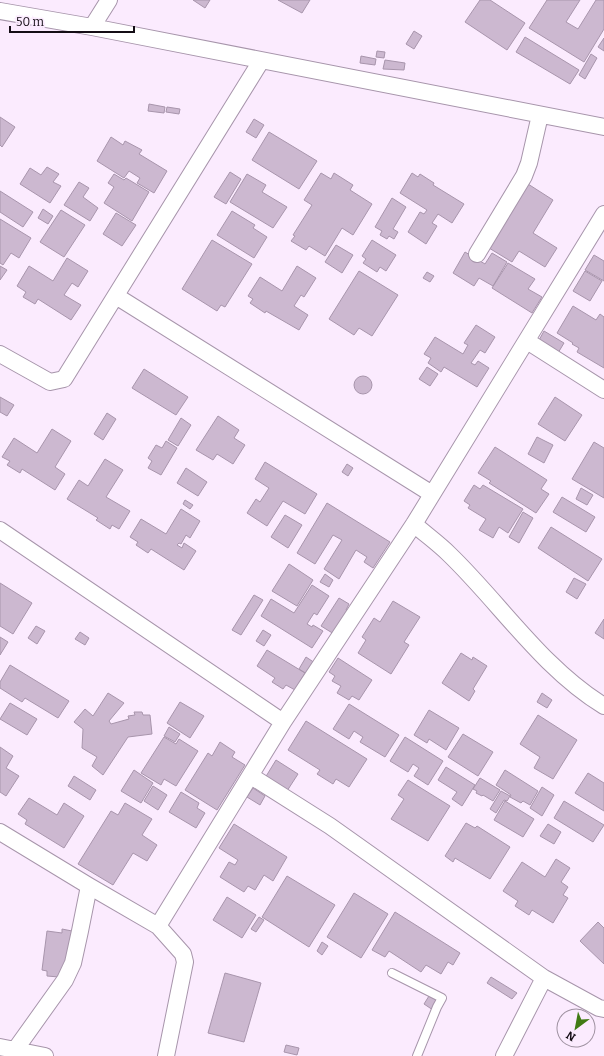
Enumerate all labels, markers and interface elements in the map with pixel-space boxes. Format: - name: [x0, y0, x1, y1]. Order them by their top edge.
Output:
- scale bar: [10, 8, 134, 34]
- text: 50 m: [16, 15, 45, 29]
- north arrow: [556, 1008, 596, 1048]
- text: N: [563, 1028, 578, 1044]

